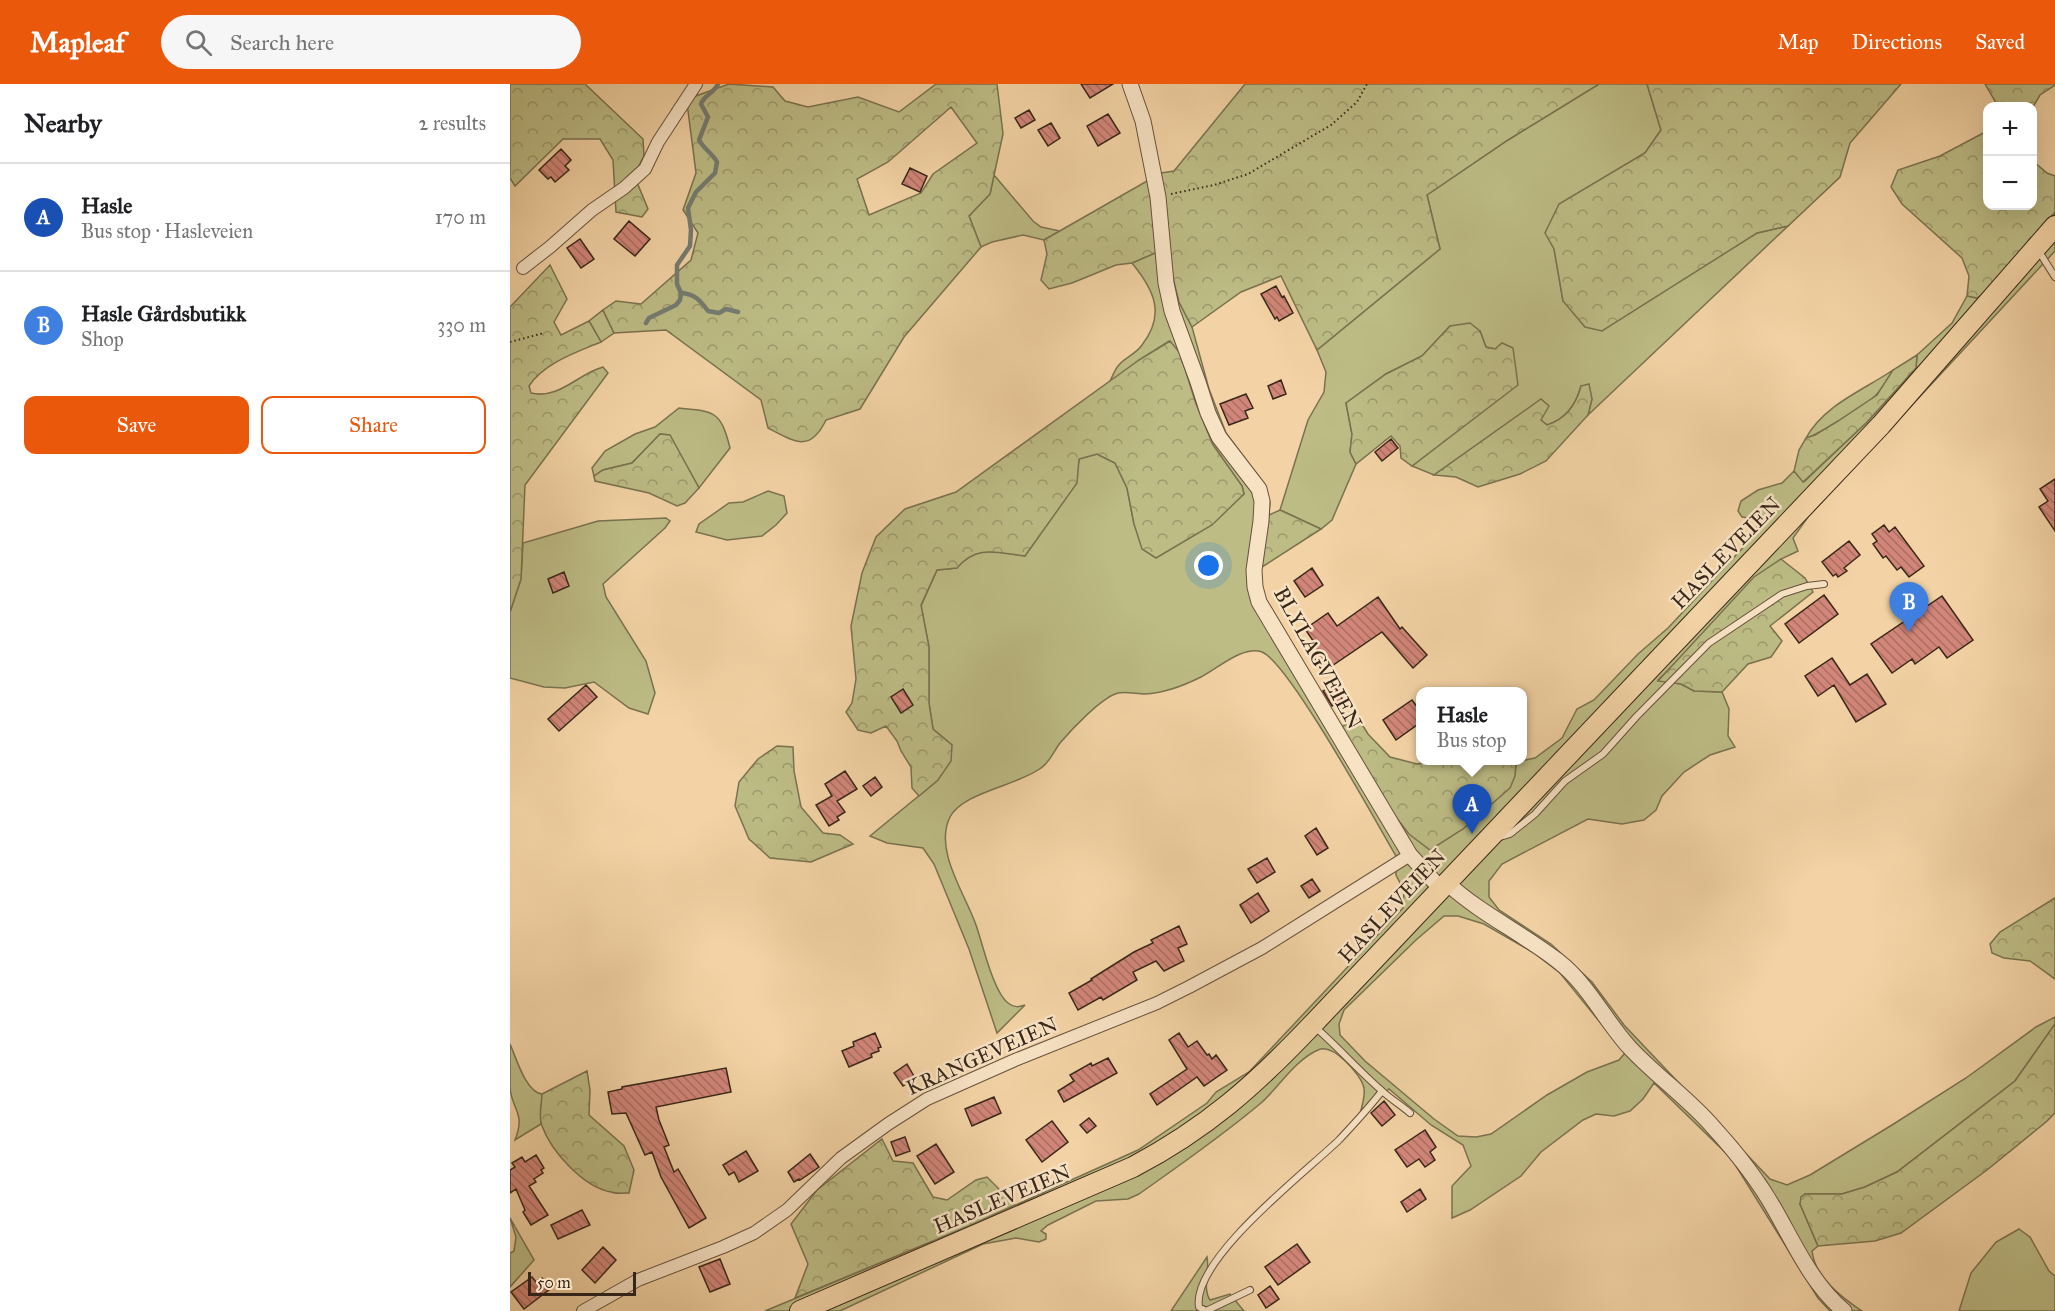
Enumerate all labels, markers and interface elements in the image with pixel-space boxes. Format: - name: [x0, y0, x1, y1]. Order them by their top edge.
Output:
- search box: [161, 15, 581, 69]
- text: Mapleaf: [30, 25, 125, 60]
- icon: search: [182, 26, 215, 59]
- text: Search here: [230, 29, 334, 56]
- text: Map: [1778, 29, 1819, 55]
- text: Directions: [1852, 29, 1942, 55]
- text: Saved: [1975, 29, 2025, 55]
- map controls: [1983, 102, 2037, 210]
- button: +: [1983, 102, 2037, 156]
- text: Nearby: [24, 107, 102, 139]
- text: 2 results: [418, 111, 486, 135]
- button: −: [1983, 156, 2037, 210]
- text: Hasle: [81, 192, 132, 219]
- text: A: [37, 205, 50, 229]
- text: 170 m: [435, 205, 486, 229]
- text: Bus stop · Hasleveien: [81, 219, 253, 243]
- text: Hasle Gårdsbutikk: [81, 300, 246, 327]
- text: B: [37, 313, 50, 337]
- text: 330 m: [437, 313, 486, 337]
- text: Shop: [81, 327, 124, 351]
- button: Save: [24, 396, 249, 454]
- button: Share: [261, 396, 486, 454]
- street label: HASLEVEIEN: [1666, 491, 1786, 615]
- your location: [1194, 551, 1223, 580]
- street label: BLYLAGVEIEN: [1268, 582, 1368, 734]
- pin: B: [1890, 582, 1928, 632]
- popup: [1416, 687, 1527, 765]
- text: Hasle: [1436, 701, 1488, 728]
- text: Bus stop: [1436, 728, 1507, 752]
- pin: A: [1452, 784, 1492, 834]
- street label: HASLEVEIEN: [1333, 844, 1451, 968]
- street label: KRANGEVEIEN: [902, 1011, 1062, 1101]
- street label: HASLEVEIEN: [930, 1158, 1075, 1240]
- scale bar: [528, 1269, 636, 1296]
- text: 50 m: [537, 1273, 571, 1292]

